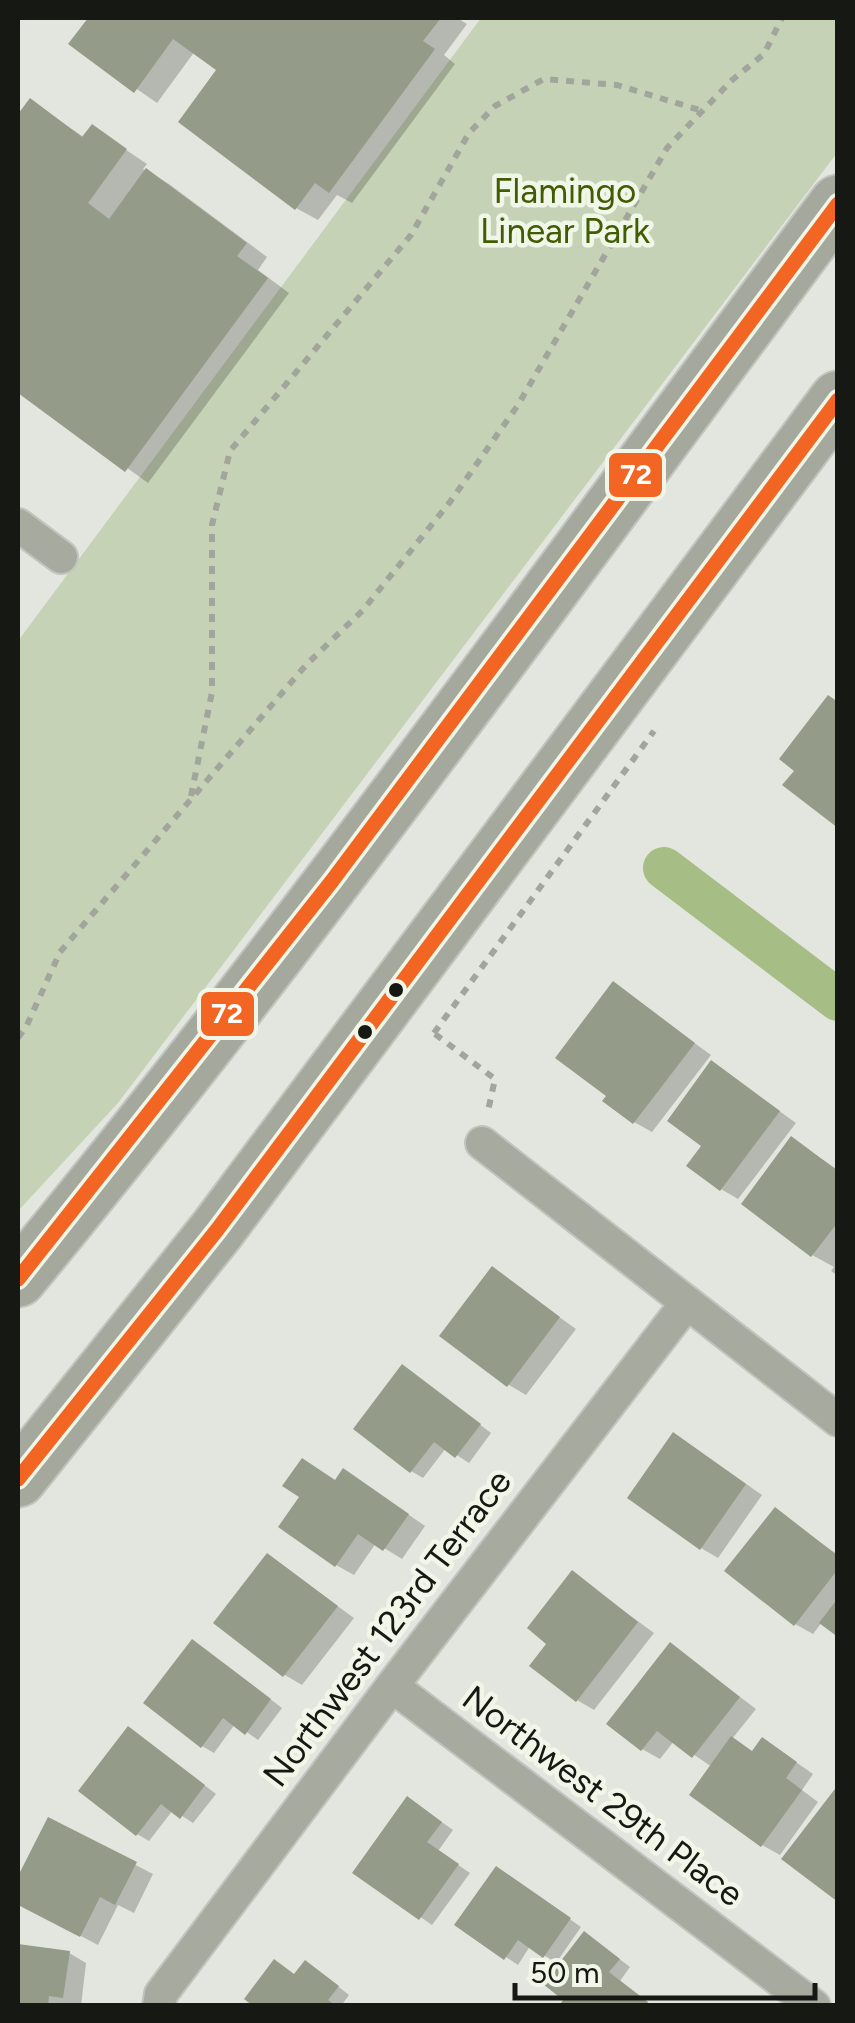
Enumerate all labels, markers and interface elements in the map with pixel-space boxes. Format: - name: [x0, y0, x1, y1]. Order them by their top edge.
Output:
- park label: Flamingo Linear Park: [480, 170, 650, 252]
- line badge: 72: [607, 451, 664, 499]
- text: 72: [620, 457, 652, 491]
- unlabelled marker: [386, 980, 406, 1000]
- line badge: 72: [199, 990, 256, 1038]
- text: 72: [211, 996, 243, 1030]
- unlabelled marker: [355, 1022, 375, 1042]
- street label: Northwest 123rd Terrace: [254, 1461, 520, 1795]
- street label: Northwest 29th Place: [454, 1677, 752, 1915]
- scale bar: [515, 1938, 815, 2000]
- text: 50 m: [530, 1954, 599, 1991]

